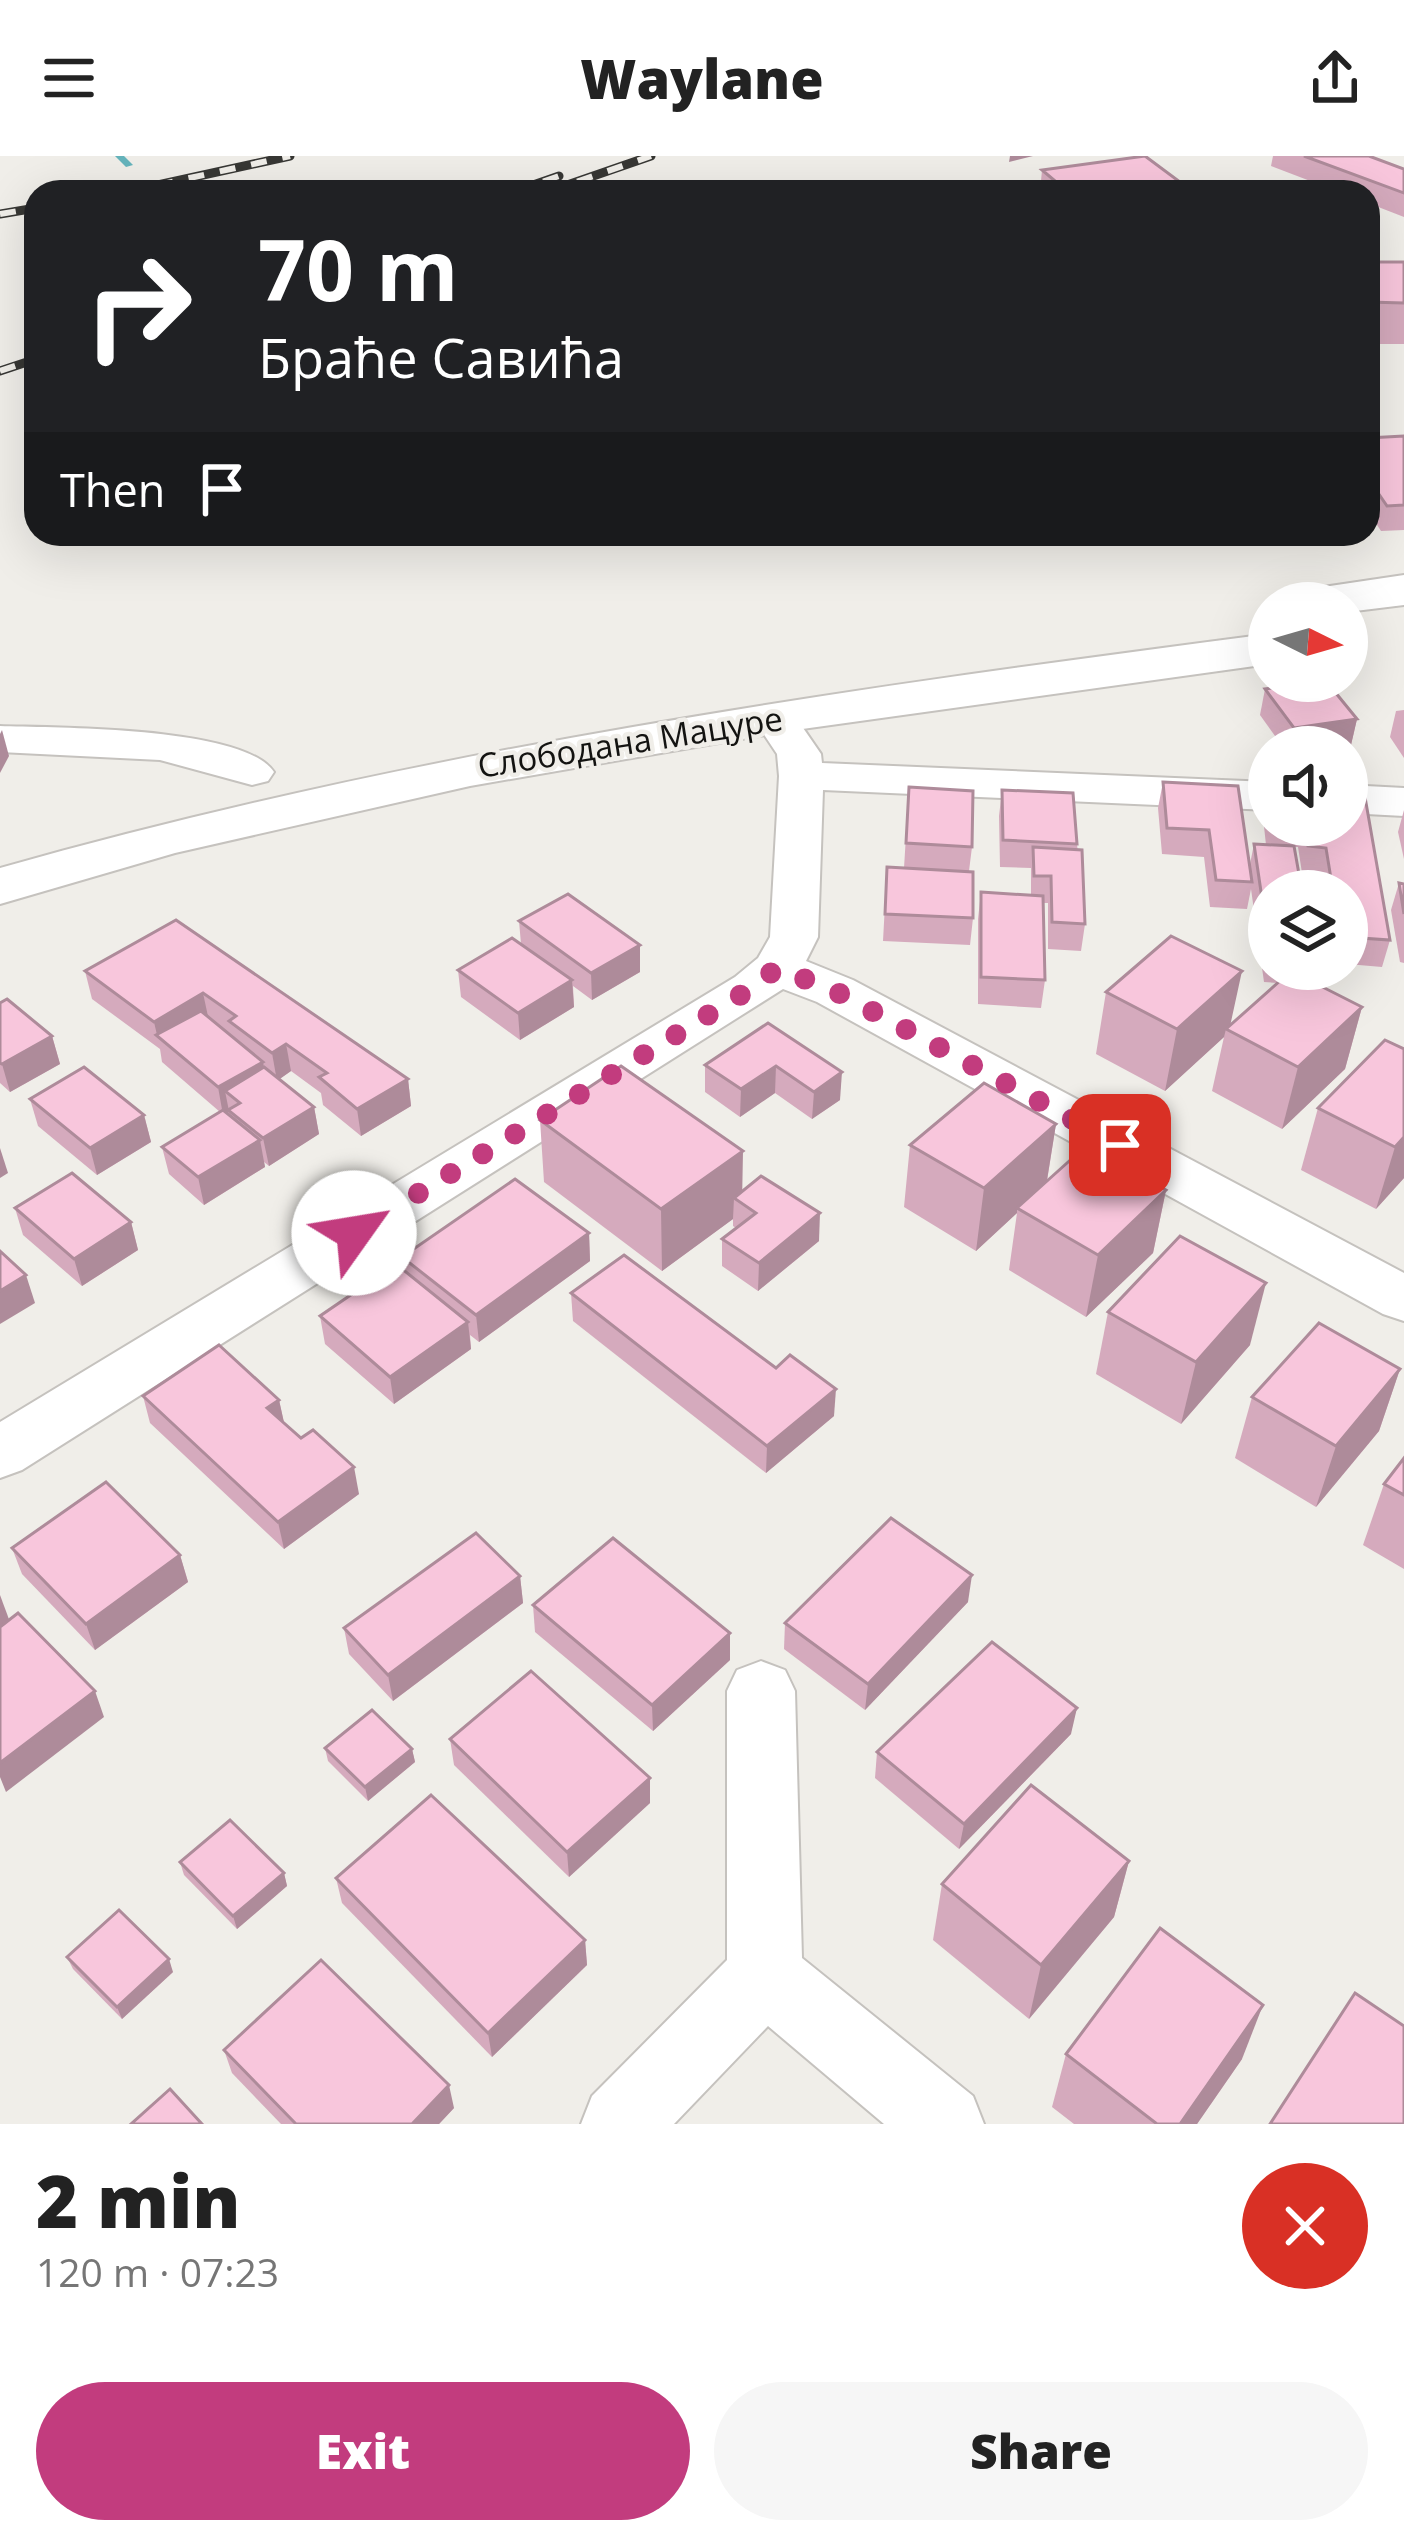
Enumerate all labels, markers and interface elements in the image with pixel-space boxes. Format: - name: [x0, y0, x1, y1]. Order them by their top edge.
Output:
- text: Waylane: [580, 41, 824, 115]
- icon: menu: [36, 45, 102, 111]
- icon: share: [1302, 45, 1368, 111]
- text: 70 m: [258, 211, 458, 326]
- icon: right: [60, 228, 216, 384]
- text: Браће Савића: [258, 320, 624, 394]
- icon: arrive: [189, 456, 255, 522]
- text: Then: [60, 459, 165, 520]
- north arrow: [1248, 582, 1368, 702]
- map controls: [1248, 582, 1368, 990]
- street label: Слободана Мацуре: [474, 695, 786, 788]
- button: sound: [1248, 726, 1368, 846]
- button: layers: [1248, 870, 1368, 990]
- pin: [1069, 1094, 1171, 1196]
- icon: arrive: [1087, 1112, 1153, 1178]
- position arrow: [291, 1170, 417, 1296]
- text: 2 min: [36, 2151, 241, 2249]
- button: close: [1242, 2163, 1368, 2289]
- text: 120 m · 07:23: [36, 2245, 279, 2298]
- button: Exit: [36, 2382, 690, 2520]
- button: Share: [714, 2382, 1368, 2520]

